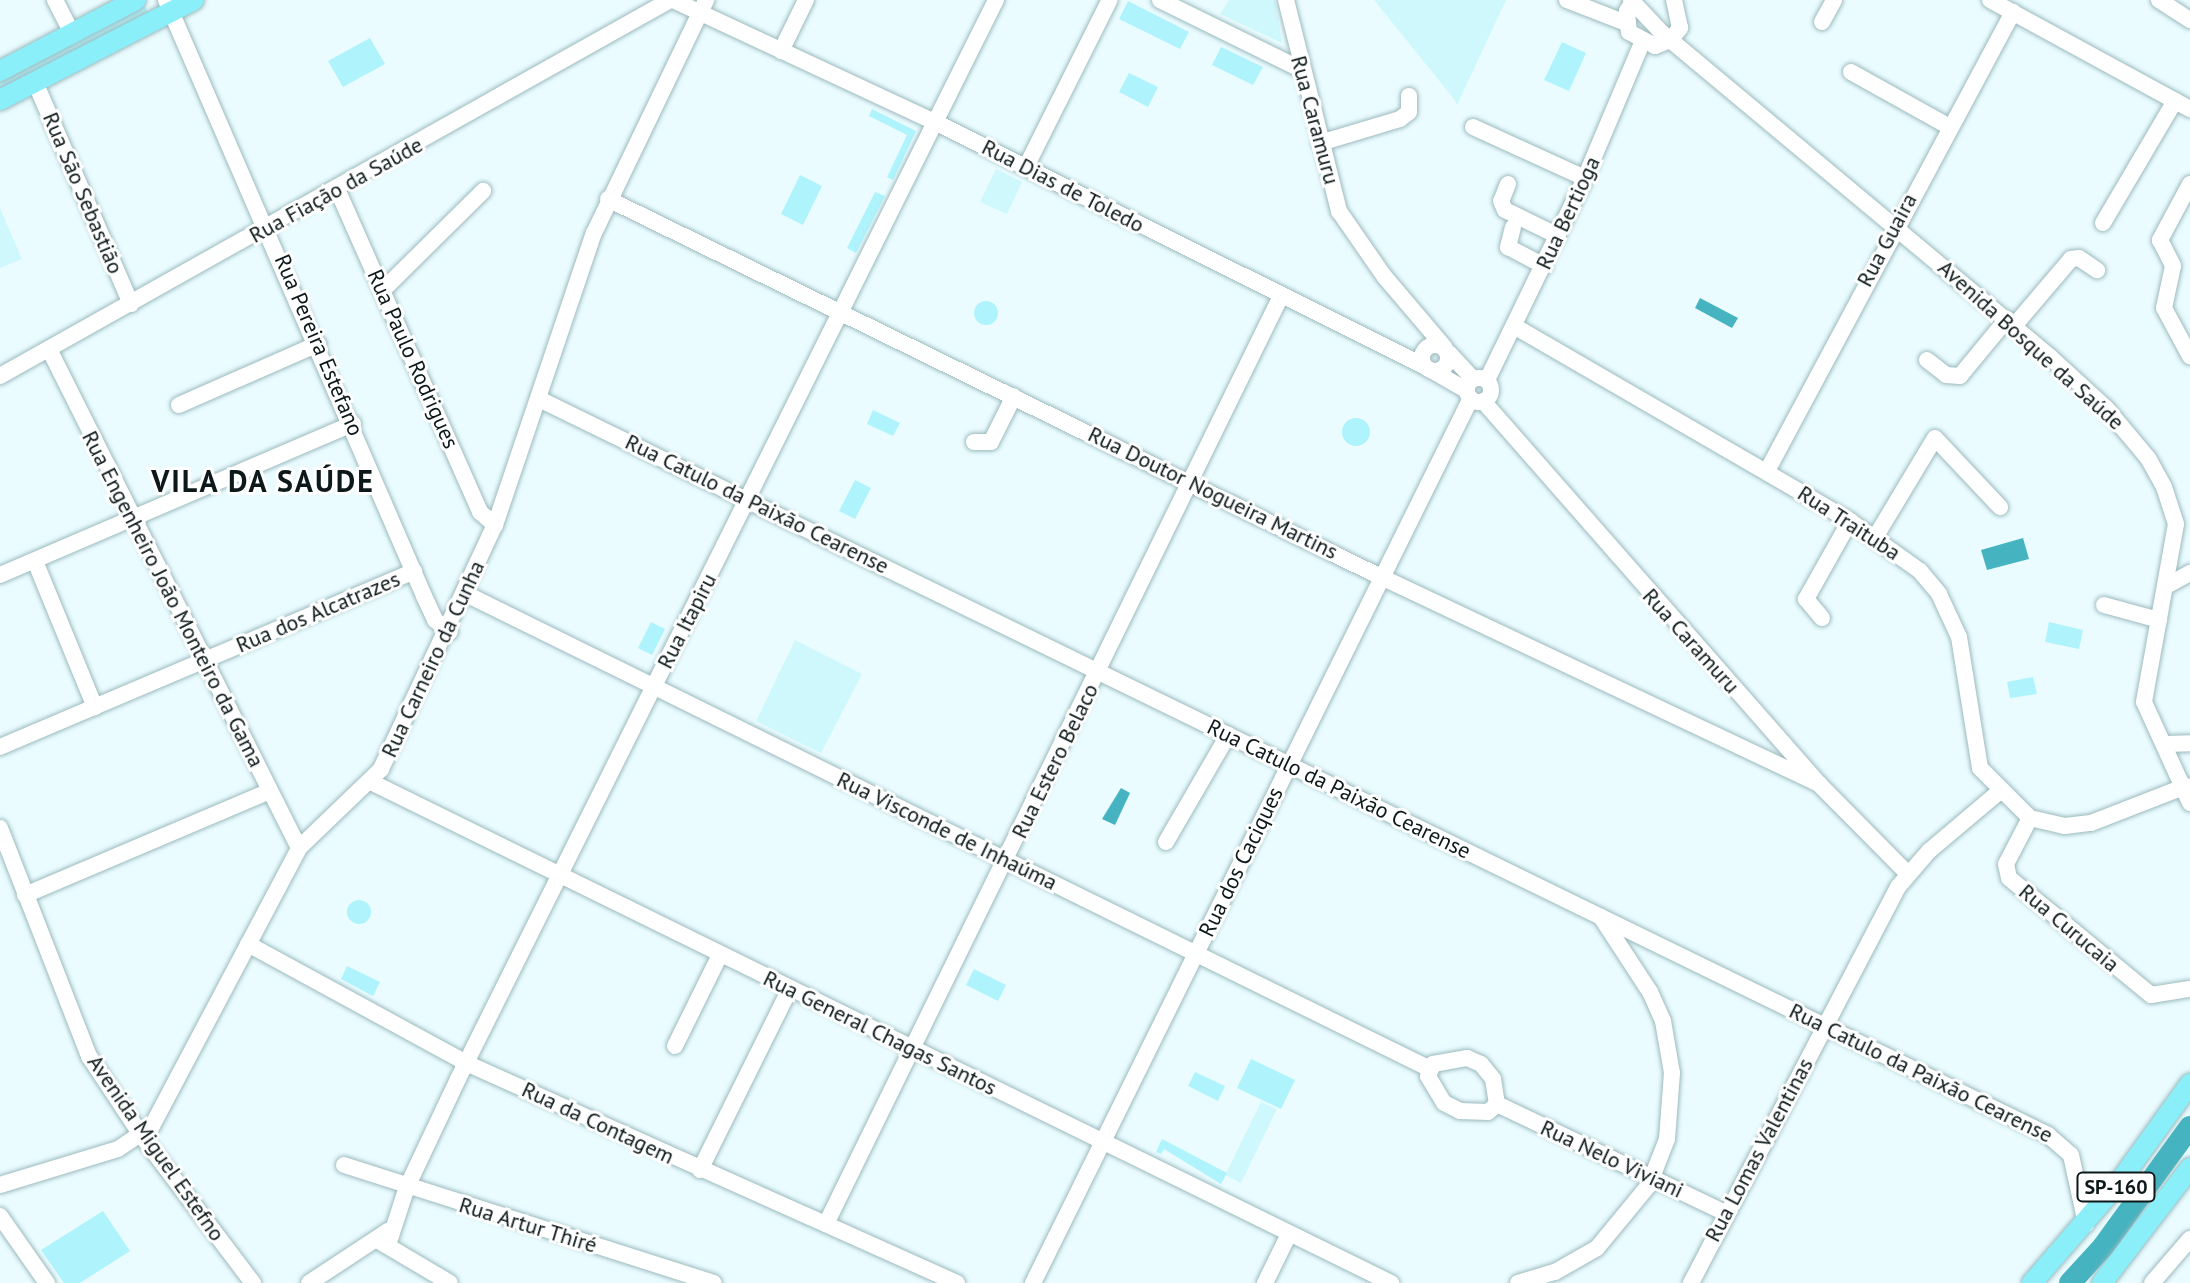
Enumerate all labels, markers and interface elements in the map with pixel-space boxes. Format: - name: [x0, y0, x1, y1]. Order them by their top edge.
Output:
- street label: Rua Caramuru: [1285, 53, 1345, 187]
- street label: Rua São Sebastião: [37, 108, 129, 278]
- street label: Rua Fiação da Saúde: [245, 131, 427, 249]
- street label: Rua Dias de Toledo: [977, 134, 1149, 238]
- street label: Rua Bertioga: [1530, 152, 1606, 274]
- street label: Rua Guaira: [1851, 189, 1923, 291]
- street label: Rua Pereira Estefano: [269, 250, 369, 440]
- street label: Avenida Bosque da Saúde: [1933, 255, 2129, 435]
- street label: Rua Paulo Rodrigues: [362, 265, 464, 453]
- street label: Rua Doutor Nogueira Martins: [1084, 421, 1342, 565]
- street label: Rua Engenheiro João Monteiro da Gama: [76, 426, 270, 772]
- street label: Rua Catulo da Paixão Cearense: [621, 429, 893, 579]
- district label: VILA DA SAÚDE: [150, 463, 376, 499]
- street label: Rua Traituba: [1792, 480, 1906, 566]
- street label: Rua Carneiro da Cunha: [376, 556, 490, 762]
- street label: Rua dos Alcatrazes: [232, 565, 404, 659]
- street label: Rua Itapiru: [652, 569, 722, 673]
- street label: Rua Caramuru: [1637, 583, 1745, 699]
- street label: Rua Estero Belaco: [1006, 679, 1104, 843]
- street label: Rua Catulo da Paixão Cearense: [1203, 714, 1475, 864]
- street label: Rua Visconde de Inhaúma: [832, 766, 1062, 896]
- street label: Rua dos Caciques: [1193, 783, 1289, 941]
- street label: Rua Curucaia: [2014, 879, 2124, 977]
- street label: Rua General Chagas Santos: [759, 965, 1001, 1101]
- street label: Rua Catulo da Paixão Cearense: [1785, 998, 2057, 1148]
- street label: Avenida Miguel Estefno: [82, 1050, 230, 1246]
- street label: Rua Lomas Valentinas: [1699, 1053, 1819, 1247]
- street label: Rua da Contagem: [518, 1076, 678, 1170]
- street label: Rua Nelo Viviani: [1536, 1114, 1688, 1204]
- road number: SP-160: [2076, 1171, 2156, 1203]
- street label: Rua Artur Thiré: [455, 1191, 601, 1259]

